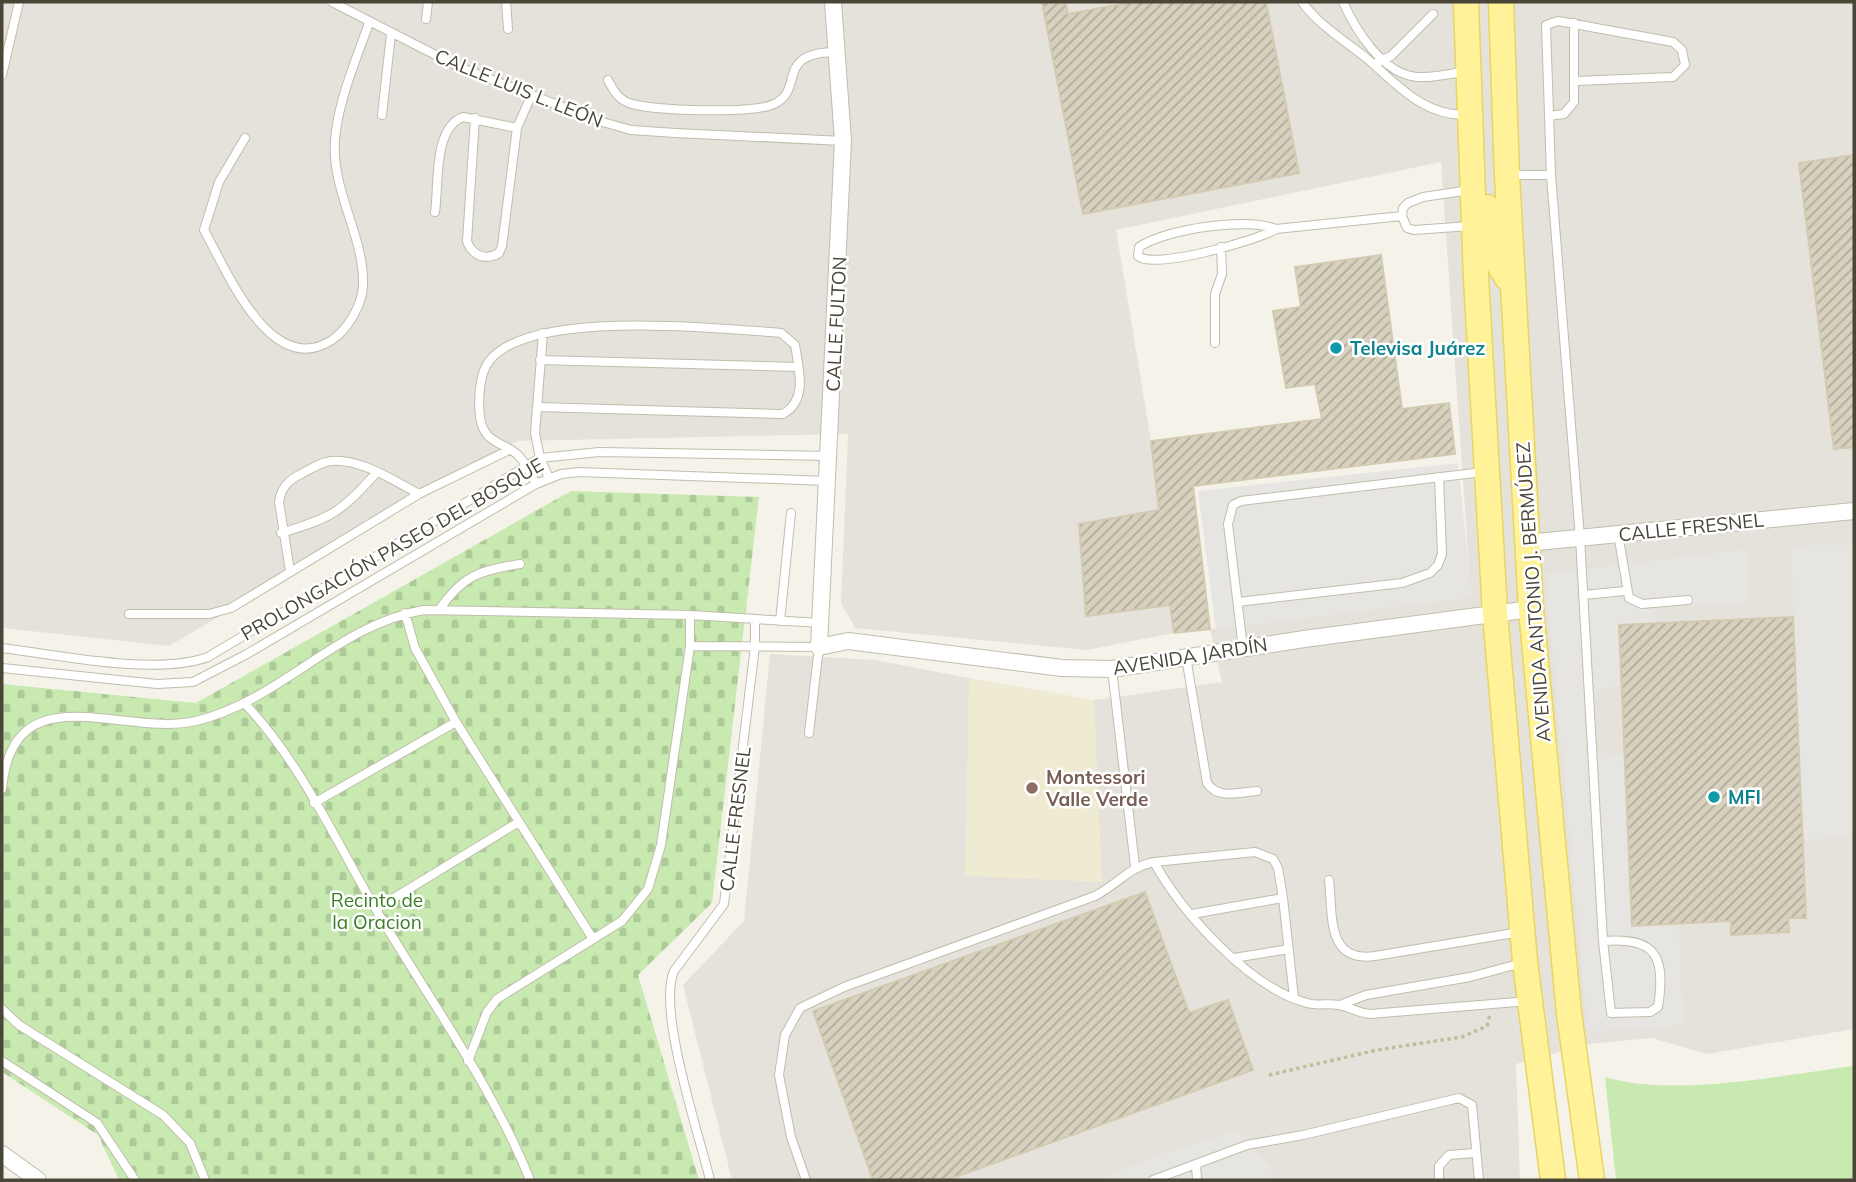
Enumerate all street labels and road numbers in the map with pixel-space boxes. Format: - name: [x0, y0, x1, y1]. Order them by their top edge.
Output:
- street label: CALLE LUIS L. LEÓN: [431, 43, 607, 133]
- street label: CALLE FULTON: [820, 256, 852, 392]
- street label: AVENIDA ANTONIO J. BERMÚDEZ: [1511, 441, 1555, 743]
- street label: PROLONGACIÓN PASEO DEL BOSQUE: [237, 452, 547, 646]
- street label: CALLE FRESNEL: [1617, 507, 1765, 547]
- street label: AVENIDA JARDÍN: [1111, 632, 1269, 680]
- street label: CALLE FRESNEL: [714, 745, 756, 893]

